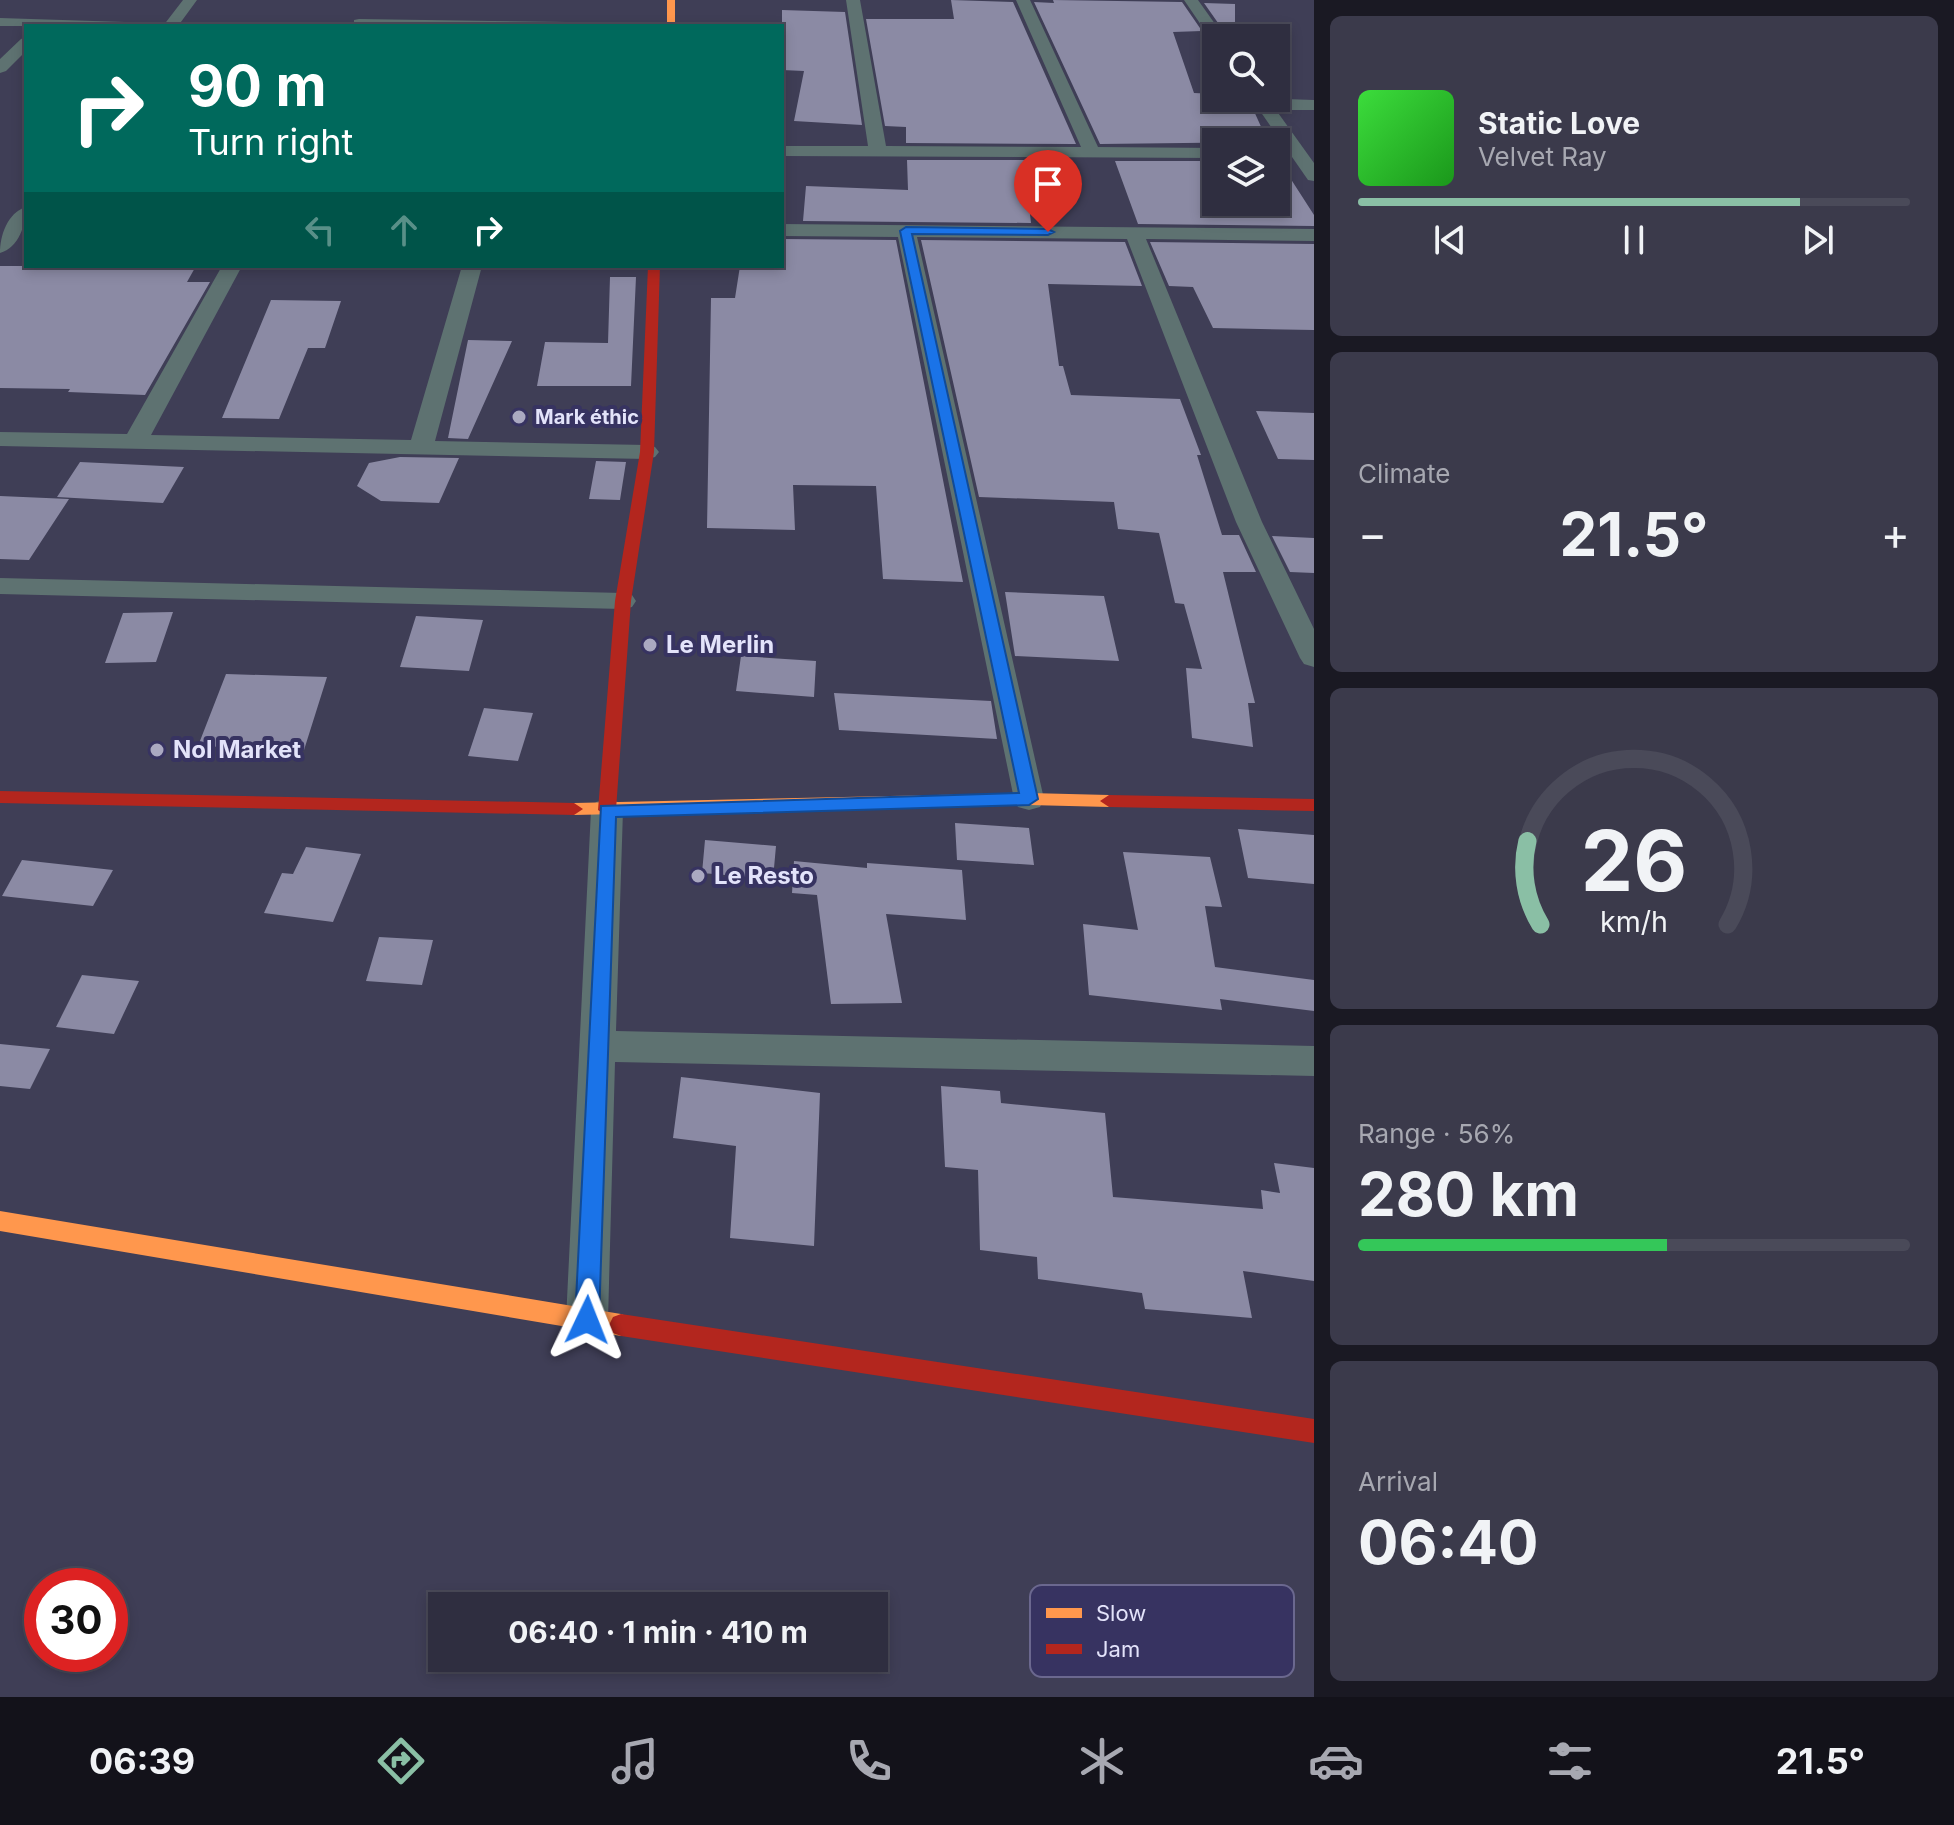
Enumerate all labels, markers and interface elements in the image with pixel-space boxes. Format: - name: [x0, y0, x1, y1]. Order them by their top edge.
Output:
- map controls: [1202, 24, 1290, 216]
- button: search: [1202, 24, 1290, 112]
- text: 90 m: [188, 52, 327, 120]
- icon: right: [56, 56, 160, 160]
- text: Static Love: [1478, 105, 1640, 141]
- text: Turn right: [188, 120, 353, 164]
- button: layers: [1202, 128, 1290, 216]
- text: Velvet Ray: [1478, 141, 1607, 172]
- pin: [1014, 150, 1082, 232]
- icon: arrive: [1026, 162, 1070, 206]
- icon: left: [298, 208, 342, 252]
- icon: ahead: [382, 208, 426, 252]
- icon: right: [466, 208, 510, 252]
- icon: previous: [1428, 218, 1472, 262]
- icon: pause: [1612, 218, 1656, 262]
- icon: next: [1796, 218, 1840, 262]
- place label: Mark éthic: [535, 405, 639, 429]
- marker: Mark éthic: [510, 408, 528, 426]
- text: Climate: [1358, 458, 1450, 489]
- text: 21.5°: [1560, 498, 1708, 570]
- text: −: [1358, 507, 1387, 561]
- text: +: [1881, 507, 1910, 561]
- place label: Le Merlin: [666, 630, 774, 659]
- marker: Le Merlin: [641, 636, 659, 654]
- place label: Nol Market: [173, 735, 301, 764]
- marker: Nol Market: [148, 741, 166, 759]
- text: 26: [1581, 809, 1687, 910]
- place label: Le Resto: [714, 861, 814, 890]
- marker: Le Resto: [689, 867, 707, 885]
- text: km/h: [1600, 904, 1668, 939]
- text: Range · 56%: [1358, 1118, 1515, 1149]
- text: 280 km: [1358, 1158, 1579, 1230]
- position arrow: [545, 1278, 629, 1362]
- text: Arrival: [1358, 1466, 1438, 1497]
- text: 06:40: [1358, 1506, 1539, 1578]
- speed limit sign: 30: [24, 1568, 128, 1672]
- legend: [1030, 1585, 1294, 1677]
- text: Slow: [1096, 1600, 1146, 1626]
- text: 06:40 · 1 min · 410 m: [508, 1614, 808, 1650]
- text: Jam: [1096, 1636, 1140, 1662]
- icon: directions: [373, 1733, 429, 1789]
- icon: music: [607, 1733, 663, 1789]
- icon: phone: [841, 1733, 897, 1789]
- icon: climate: [1074, 1733, 1130, 1789]
- icon: car: [1308, 1733, 1364, 1789]
- icon: filters: [1542, 1733, 1598, 1789]
- text: 06:39: [89, 1739, 195, 1783]
- text: 21.5°: [1776, 1739, 1865, 1783]

